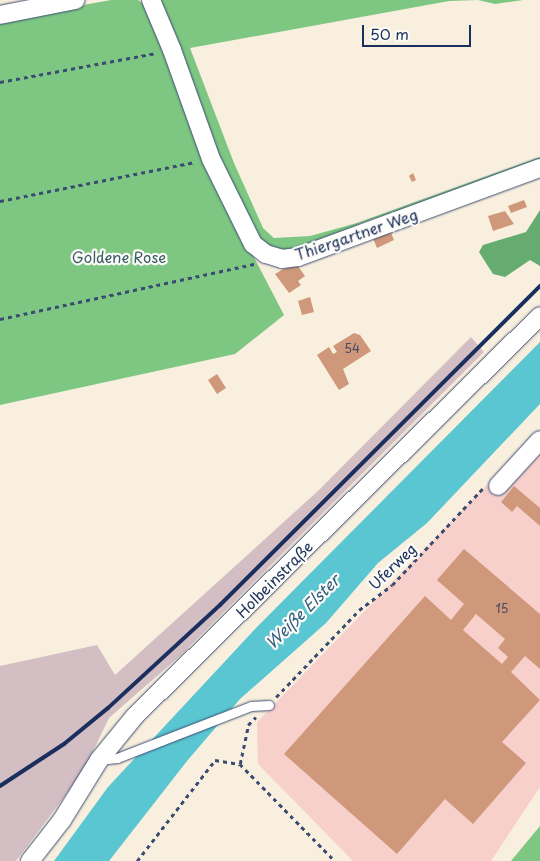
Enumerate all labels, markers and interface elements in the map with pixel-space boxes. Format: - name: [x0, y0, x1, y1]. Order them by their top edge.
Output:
- scale bar: [365, 15, 474, 47]
- text: 50 m: [370, 22, 409, 45]
- street label: Thiergartner Weg: [292, 204, 420, 264]
- park label: Goldene Rose: [71, 248, 167, 266]
- house number: 54: [344, 342, 360, 356]
- street label: Holbeinstraße: [232, 537, 316, 621]
- street label: Uferweg: [365, 539, 419, 593]
- water label: Weiße Elster: [261, 570, 343, 652]
- house number: 15: [495, 602, 509, 616]

